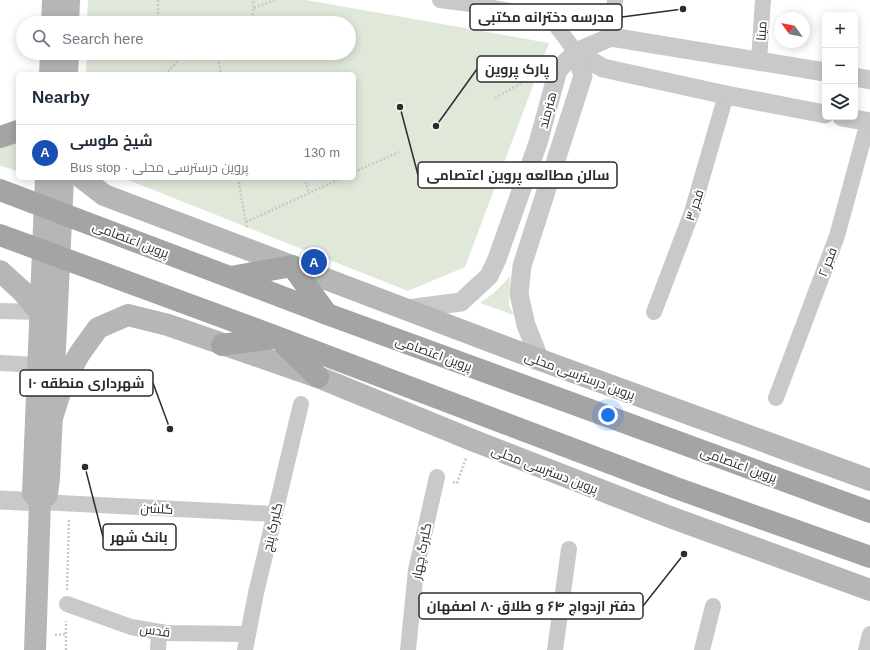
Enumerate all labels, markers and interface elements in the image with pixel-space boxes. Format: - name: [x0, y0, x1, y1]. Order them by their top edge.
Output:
- callout: مدرسه دخترانه مکتبی: [470, 4, 622, 30]
- text: مدرسه دخترانه مکتبی: [478, 9, 614, 26]
- north arrow: [774, 12, 810, 48]
- map controls: [822, 12, 858, 120]
- button: +: [822, 12, 858, 48]
- search box: [16, 16, 356, 60]
- street label: مینا: [753, 21, 770, 41]
- icon: search: [30, 27, 52, 49]
- text: Search here: [62, 30, 144, 47]
- button: −: [822, 48, 858, 84]
- callout: پارک پروین: [477, 56, 557, 82]
- text: پارک پروین: [485, 61, 549, 80]
- button: layers: [822, 84, 858, 120]
- text: Nearby: [32, 88, 90, 107]
- street label: هنرمند: [535, 90, 560, 130]
- text: شیخ طوسی: [70, 132, 153, 149]
- text: A: [40, 145, 50, 160]
- text: 130 m: [304, 145, 340, 160]
- text: Bus stop · پروین درسترسی محلی: [70, 160, 248, 175]
- callout: سالن مطالعه پروین اعتصامی: [418, 162, 617, 188]
- text: سالن مطالعه پروین اعتصامی: [427, 167, 609, 186]
- street label: فجر ۳: [682, 188, 707, 223]
- street label: پروین اعتصامی: [90, 218, 172, 263]
- street label: فجر ۲: [815, 245, 840, 279]
- pin: A: [301, 247, 327, 277]
- street label: پروین اعتصامی: [393, 333, 475, 376]
- street label: پروین درسترسی محلی: [522, 349, 638, 404]
- callout: شهرداری منطقه ۱۰: [20, 370, 153, 396]
- text: شهرداری منطقه ۱۰: [28, 375, 144, 392]
- your location: [598, 405, 618, 425]
- street label: پروین دسترسی محلی: [489, 442, 601, 499]
- street label: پروین اعتصامی: [698, 444, 780, 487]
- street label: گلشن: [140, 500, 174, 517]
- street label: گلبرگ پنج: [260, 501, 287, 553]
- street label: گلبرگ چهار: [408, 522, 436, 582]
- callout: بانک شهر: [103, 524, 176, 550]
- text: بانک شهر: [109, 529, 168, 546]
- callout: دفتر ازدواج ۶۴ و طلاق ۸۰ اصفهان: [419, 593, 643, 619]
- text: دفتر ازدواج ۶۴ و طلاق ۸۰ اصفهان: [427, 598, 635, 616]
- street label: قدس: [139, 621, 171, 640]

